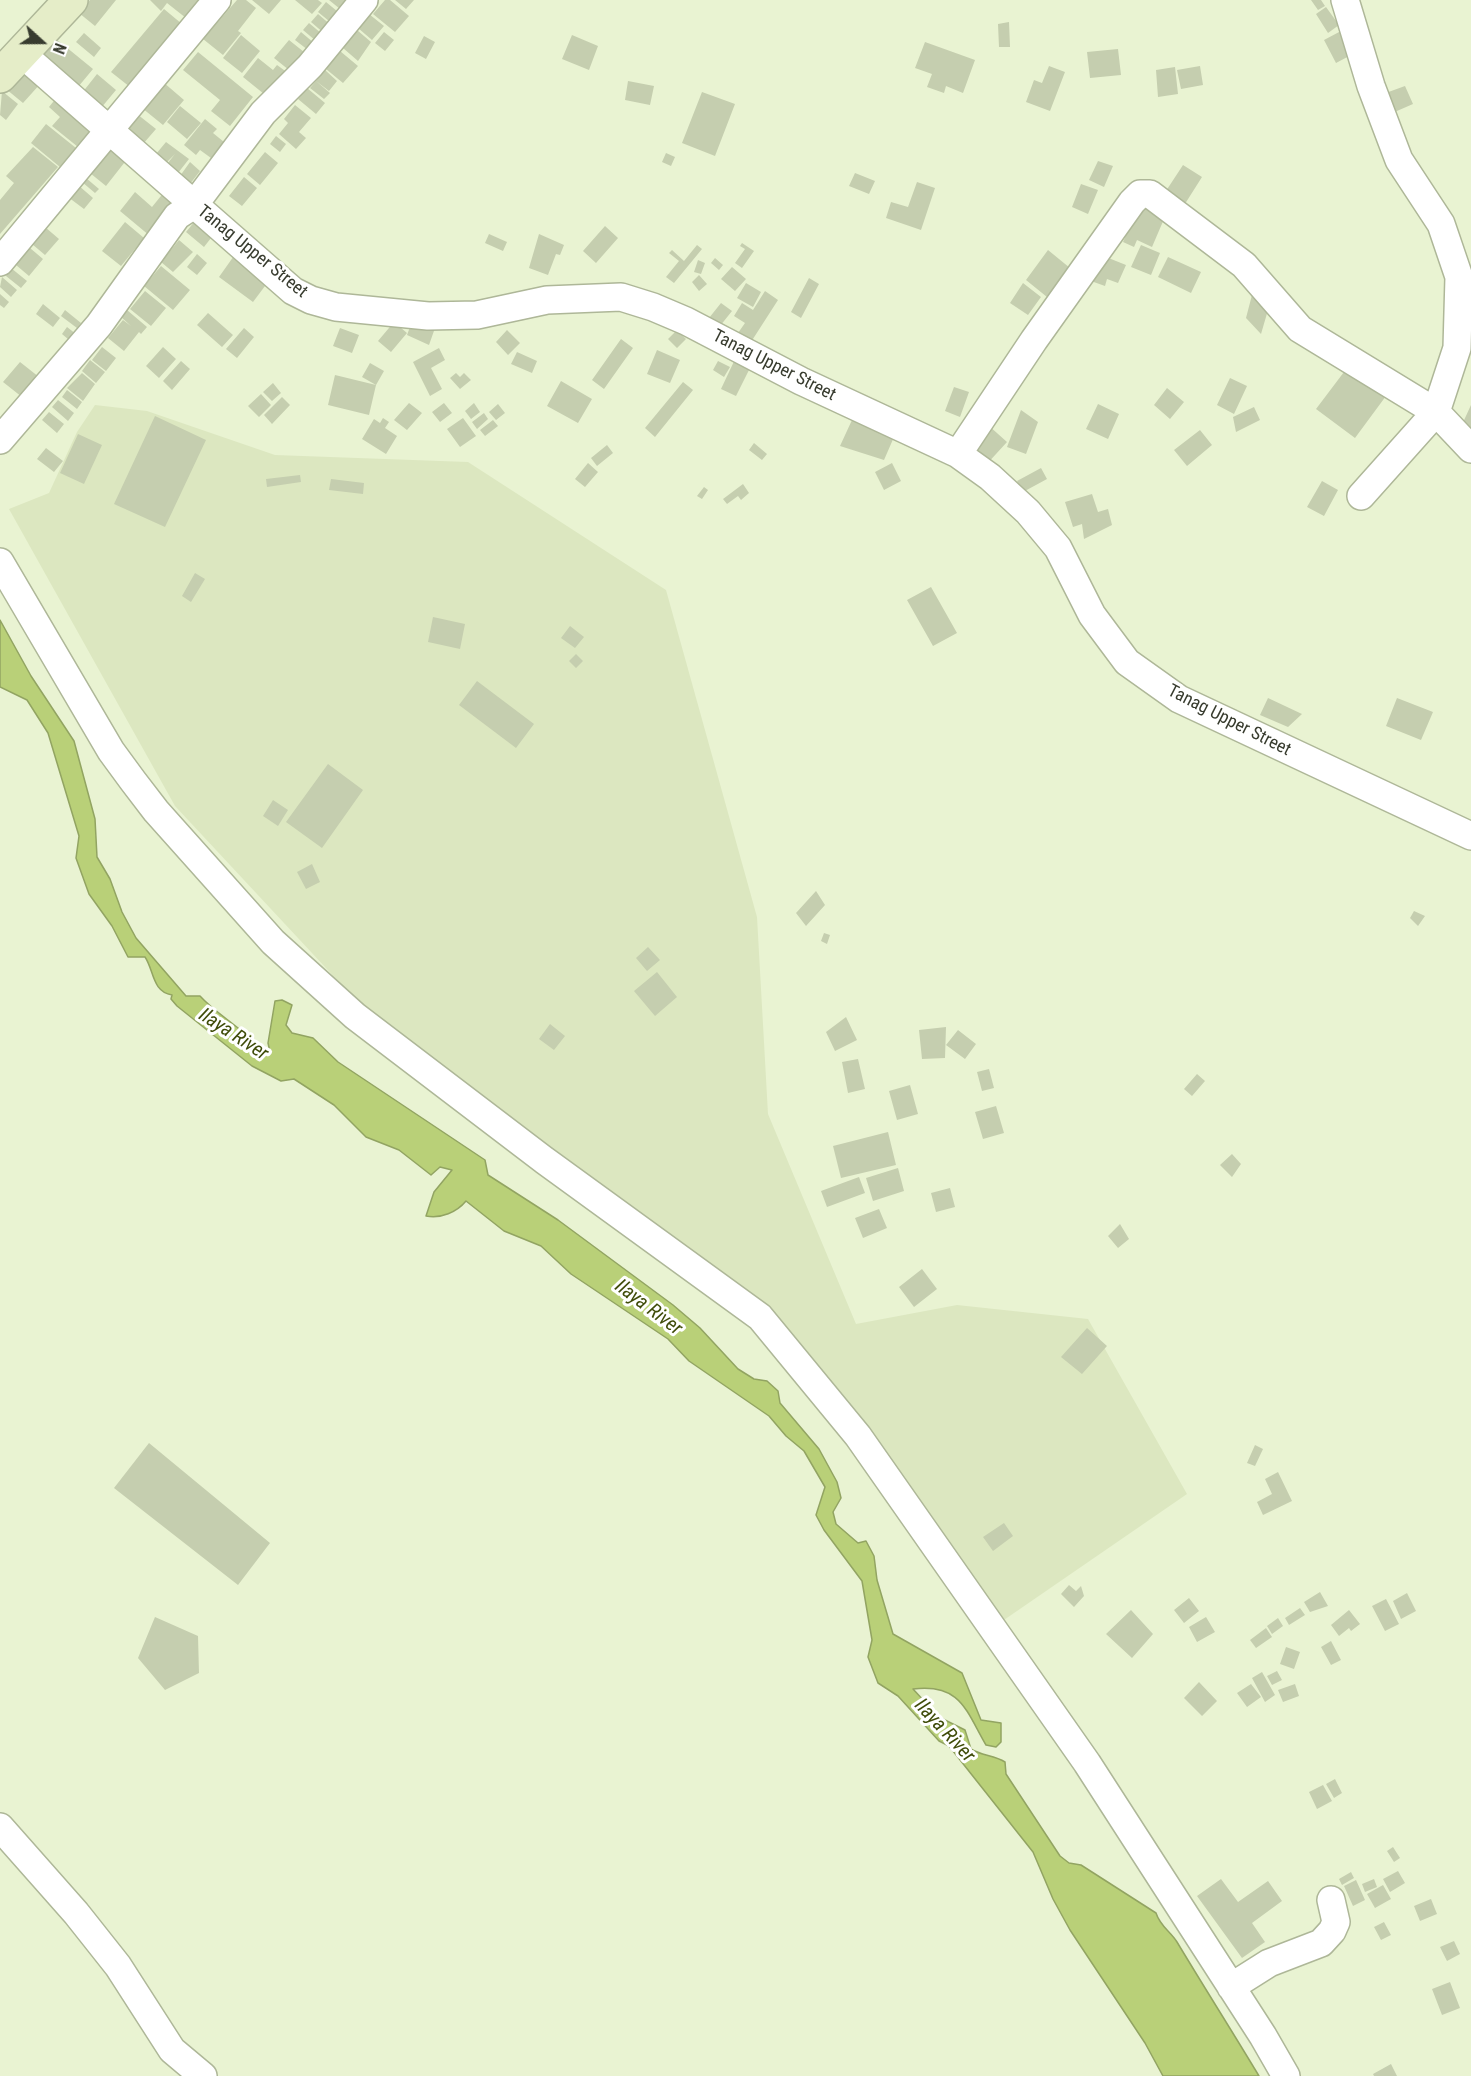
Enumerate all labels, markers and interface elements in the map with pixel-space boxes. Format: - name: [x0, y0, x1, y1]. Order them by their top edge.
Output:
- north arrow: [12, 12, 72, 72]
- text: N: [49, 41, 70, 57]
- street label: Tanag Upper Street: [193, 201, 311, 303]
- street label: Tanag Upper Street: [709, 326, 839, 406]
- street label: Tanag Upper Street: [1164, 681, 1294, 761]
- water label: Ilaya River: [194, 1004, 272, 1066]
- water label: Ilaya River: [610, 1275, 686, 1341]
- water label: Ilaya River: [909, 1694, 979, 1768]

